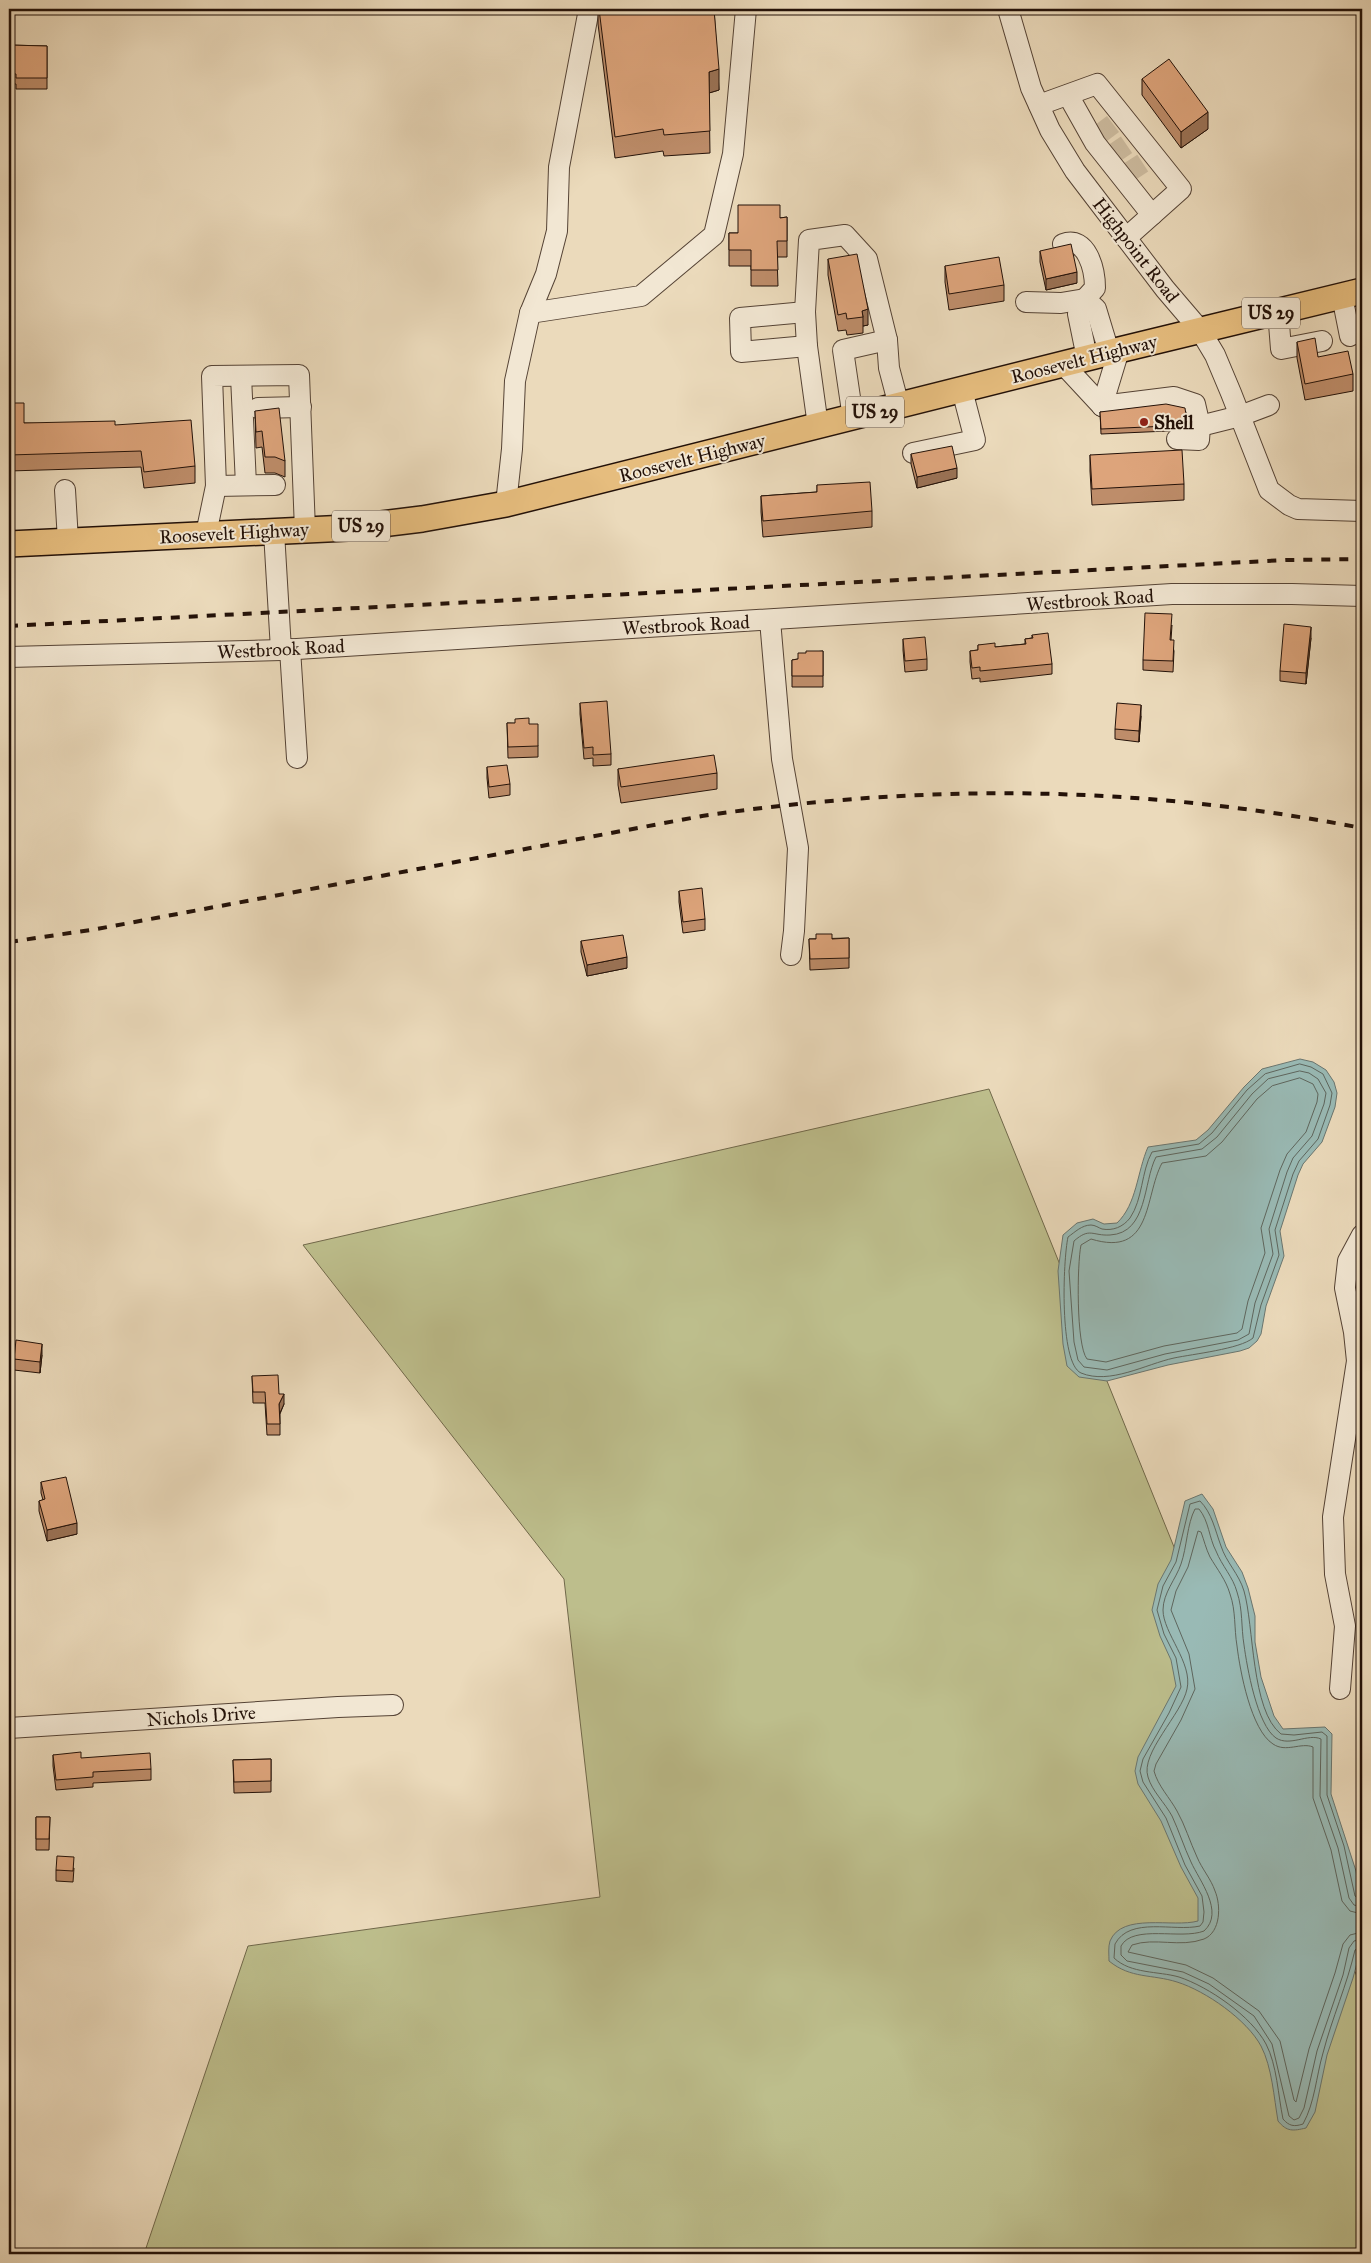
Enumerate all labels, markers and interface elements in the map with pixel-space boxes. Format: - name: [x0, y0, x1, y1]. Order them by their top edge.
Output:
- street label: Highpoint Road: [1087, 193, 1184, 308]
- road number: US 29: [1242, 298, 1300, 328]
- street label: Roosevelt Highway: [1008, 329, 1161, 389]
- road number: US 29: [846, 397, 904, 428]
- place label: Shell: [1154, 411, 1194, 434]
- marker: Shell: [1138, 416, 1150, 428]
- street label: Roosevelt Highway: [616, 428, 769, 488]
- road number: US 29: [332, 511, 390, 542]
- street label: Roosevelt Highway: [158, 518, 311, 549]
- street label: Westbrook Road: [1025, 584, 1155, 616]
- street label: Westbrook Road: [622, 610, 751, 640]
- street label: Westbrook Road: [217, 634, 346, 664]
- street label: Nichols Drive: [146, 1701, 256, 1731]

